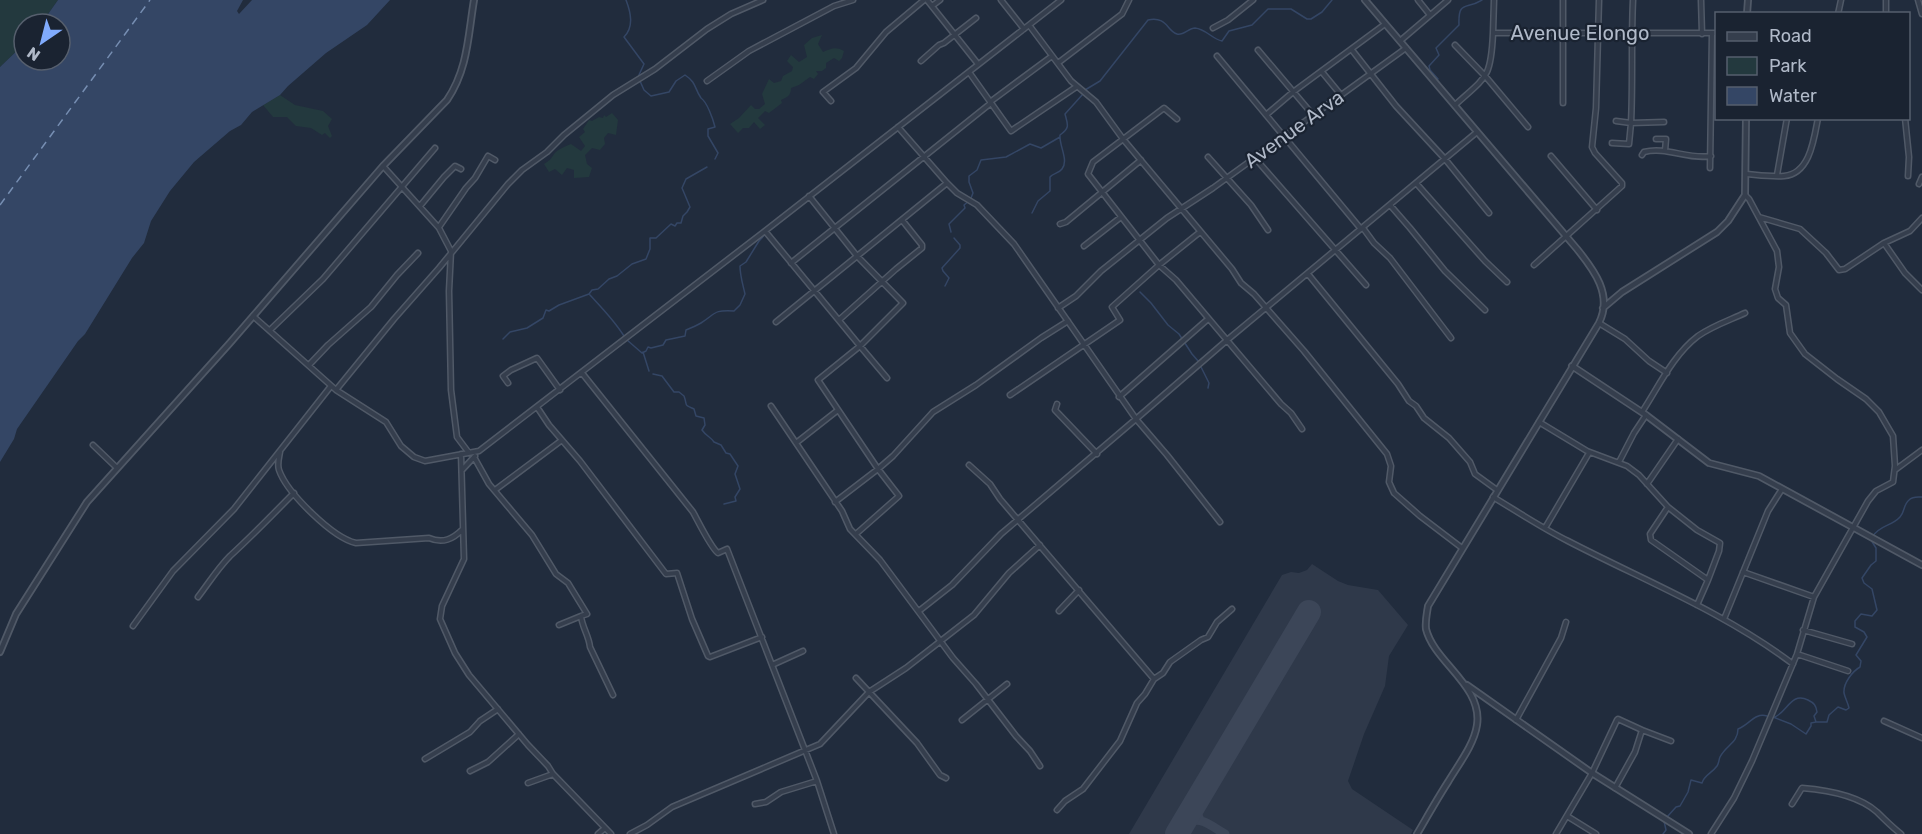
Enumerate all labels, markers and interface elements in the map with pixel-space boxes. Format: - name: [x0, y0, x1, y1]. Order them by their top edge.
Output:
- north arrow: [12, 12, 72, 72]
- legend: [1715, 12, 1910, 120]
- street label: Avenue Elongo: [1511, 21, 1649, 45]
- text: Road: [1769, 25, 1812, 47]
- text: N: [24, 43, 44, 65]
- text: Park: [1769, 55, 1807, 77]
- street label: Avenue Arva: [1240, 85, 1348, 173]
- text: Water: [1769, 85, 1817, 107]

